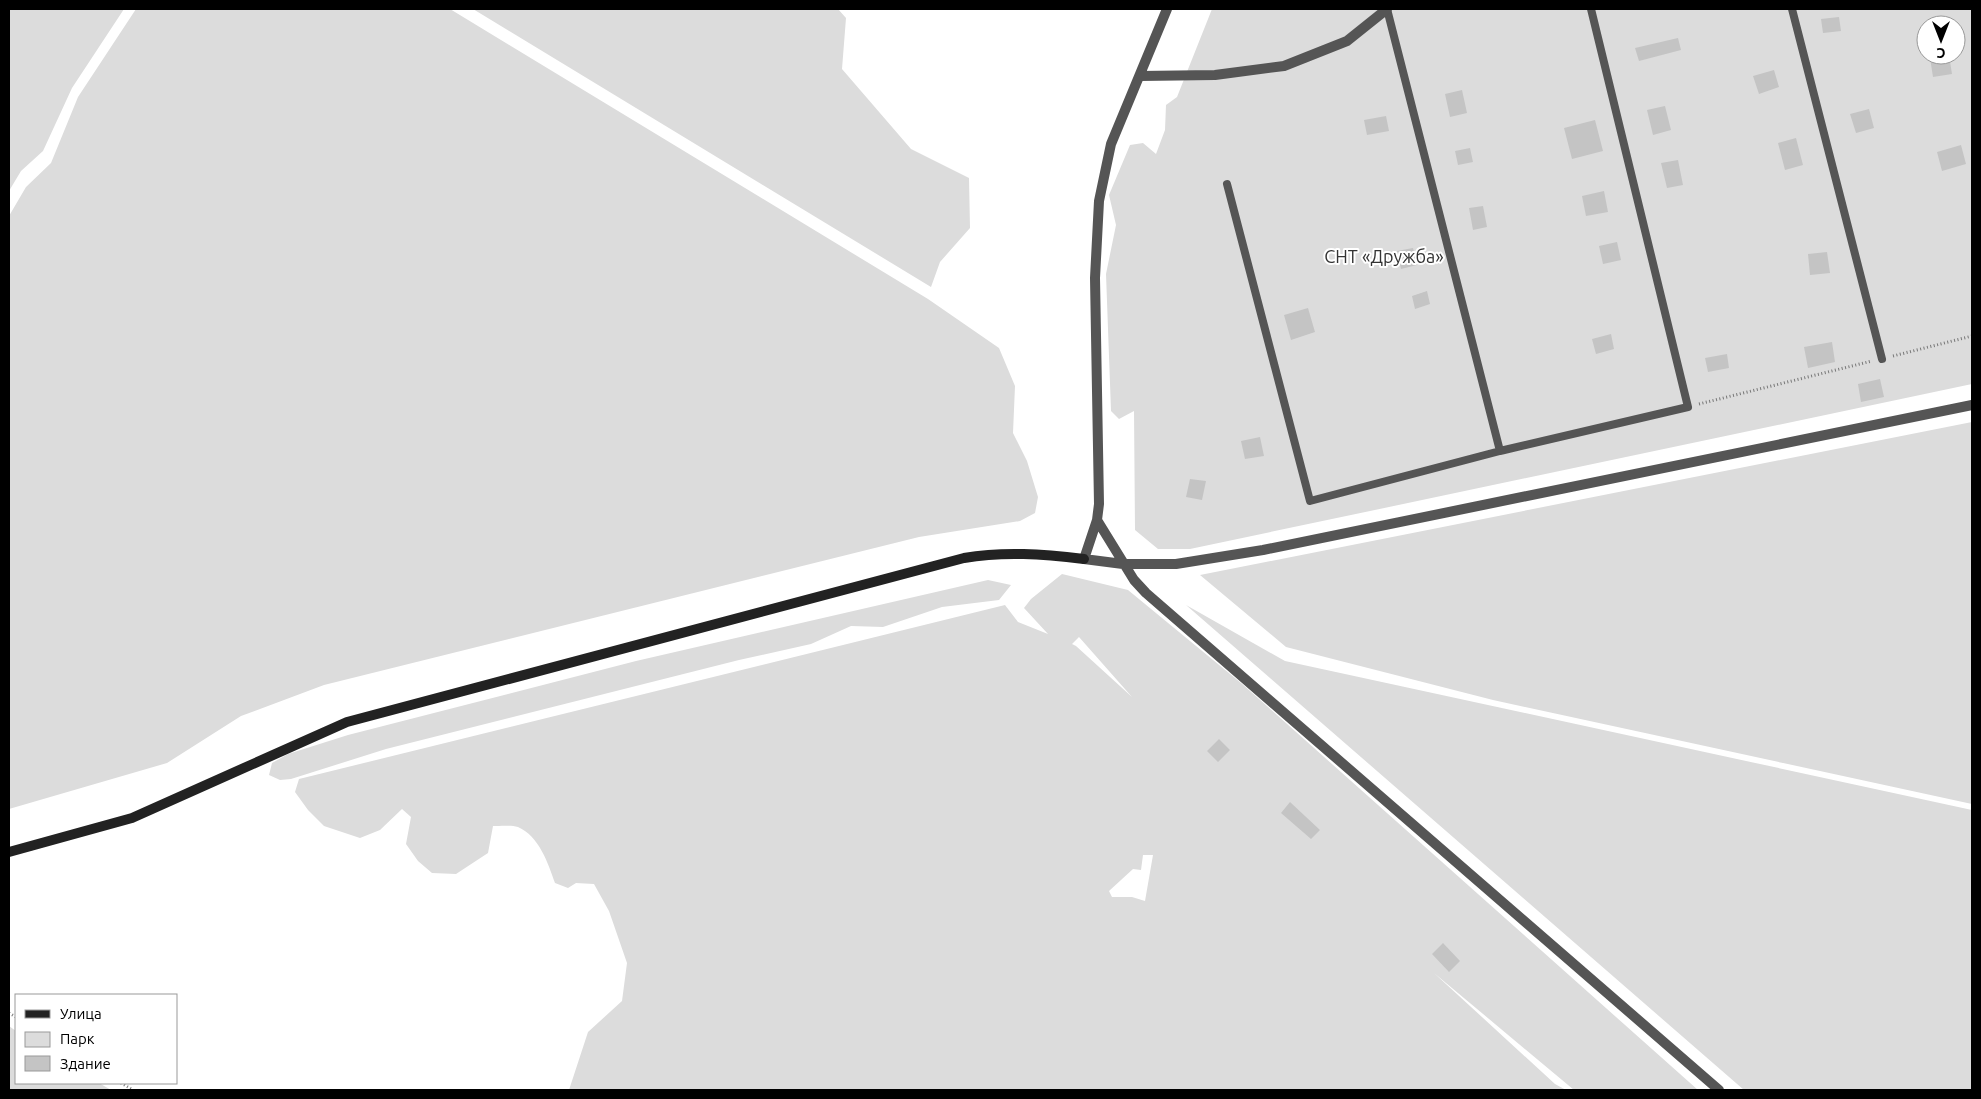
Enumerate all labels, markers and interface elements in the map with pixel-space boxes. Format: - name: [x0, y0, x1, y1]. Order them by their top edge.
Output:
- north arrow: [1916, 15, 1966, 65]
- text: С: [1936, 45, 1945, 61]
- park label: СНТ «Дружба»: [1324, 246, 1444, 266]
- legend: [15, 994, 178, 1084]
- text: Улица: [60, 1005, 102, 1022]
- text: Парк: [60, 1030, 95, 1047]
- text: Здание: [60, 1055, 111, 1072]

